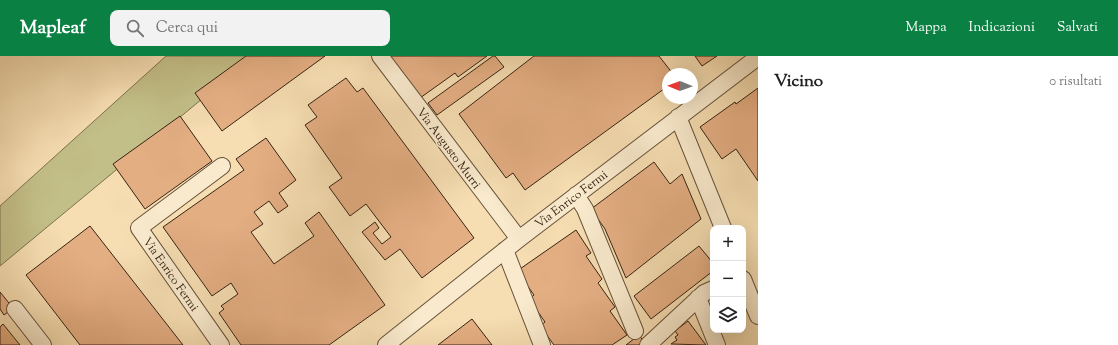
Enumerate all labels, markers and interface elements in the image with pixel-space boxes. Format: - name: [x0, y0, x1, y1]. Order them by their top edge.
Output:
- search box: [110, 10, 390, 46]
- text: Mapleaf: [20, 15, 86, 42]
- icon: search: [124, 17, 146, 39]
- text: Cerca qui: [156, 18, 218, 39]
- text: Mappa: [906, 18, 947, 38]
- text: Indicazioni: [969, 18, 1035, 38]
- text: Salvati: [1057, 18, 1098, 38]
- north arrow: [662, 68, 698, 104]
- text: Vicino: [774, 70, 823, 94]
- text: 0 risultati: [1049, 73, 1102, 91]
- street label: Via Augusto Murri: [412, 104, 485, 193]
- street label: Via Enrico Fermi: [531, 166, 612, 233]
- map controls: [710, 225, 746, 333]
- button: +: [710, 225, 746, 261]
- street label: Via Enrico Fermi: [138, 234, 203, 316]
- button: −: [710, 261, 746, 297]
- button: layers: [710, 297, 746, 333]

